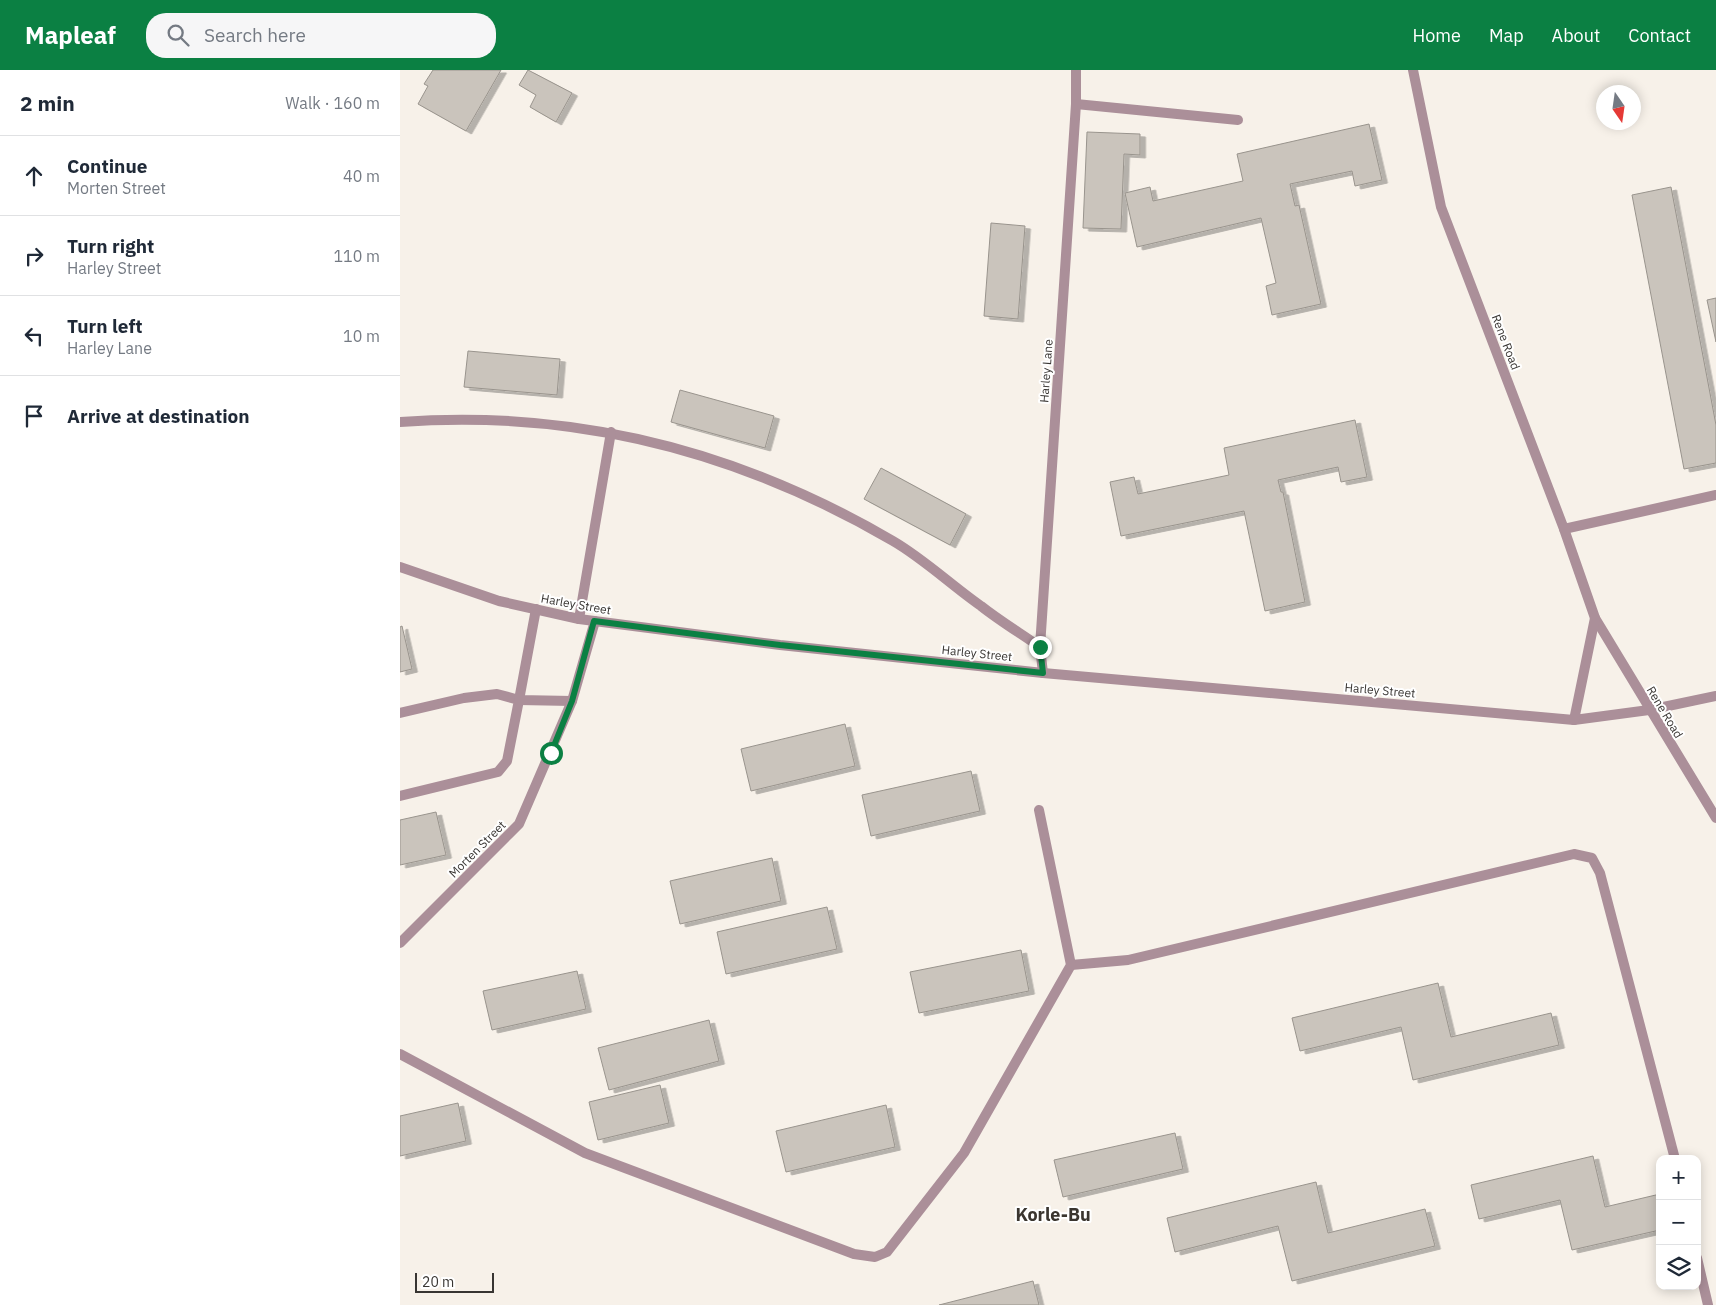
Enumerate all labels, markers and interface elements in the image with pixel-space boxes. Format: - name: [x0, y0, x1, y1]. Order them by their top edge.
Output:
- search box: [146, 13, 496, 58]
- text: Mapleaf: [25, 19, 116, 51]
- icon: search: [164, 21, 192, 49]
- text: Search here: [204, 23, 306, 47]
- text: Home: [1413, 24, 1461, 47]
- text: Map: [1489, 24, 1524, 47]
- text: About: [1552, 24, 1600, 47]
- text: Contact: [1628, 24, 1691, 47]
- north arrow: [1596, 85, 1641, 130]
- text: 2 min: [20, 89, 75, 117]
- text: Walk · 160 m: [285, 93, 380, 113]
- text: Continue: [67, 154, 147, 178]
- icon: ahead: [20, 162, 48, 190]
- text: 40 m: [343, 166, 380, 186]
- text: Morten Street: [67, 178, 166, 198]
- text: Turn right: [67, 234, 154, 258]
- icon: right: [20, 242, 48, 270]
- text: 110 m: [333, 246, 380, 266]
- text: Harley Street: [67, 258, 161, 278]
- street label: Rene Road: [1489, 312, 1523, 372]
- text: Turn left: [67, 314, 143, 338]
- icon: left: [20, 322, 48, 350]
- text: 10 m: [343, 326, 380, 346]
- text: Harley Lane: [67, 338, 152, 358]
- street label: Harley Lane: [1036, 338, 1056, 403]
- icon: arrive: [20, 402, 48, 430]
- text: Arrive at destination: [67, 404, 250, 428]
- street label: Harley Street: [540, 590, 612, 618]
- route end: [1029, 636, 1052, 659]
- street label: Harley Street: [941, 642, 1013, 664]
- street label: Harley Street: [1344, 679, 1416, 701]
- street label: Rene Road: [1644, 683, 1686, 741]
- route start: [540, 742, 563, 765]
- street label: Morten Street: [445, 817, 509, 881]
- map controls: [1656, 1155, 1701, 1290]
- button: +: [1656, 1155, 1701, 1200]
- button: −: [1656, 1200, 1701, 1245]
- district label: Korle-Bu: [1015, 1203, 1091, 1226]
- button: layers: [1656, 1245, 1701, 1290]
- scale bar: [415, 1270, 494, 1293]
- text: 20 m: [422, 1273, 454, 1291]

